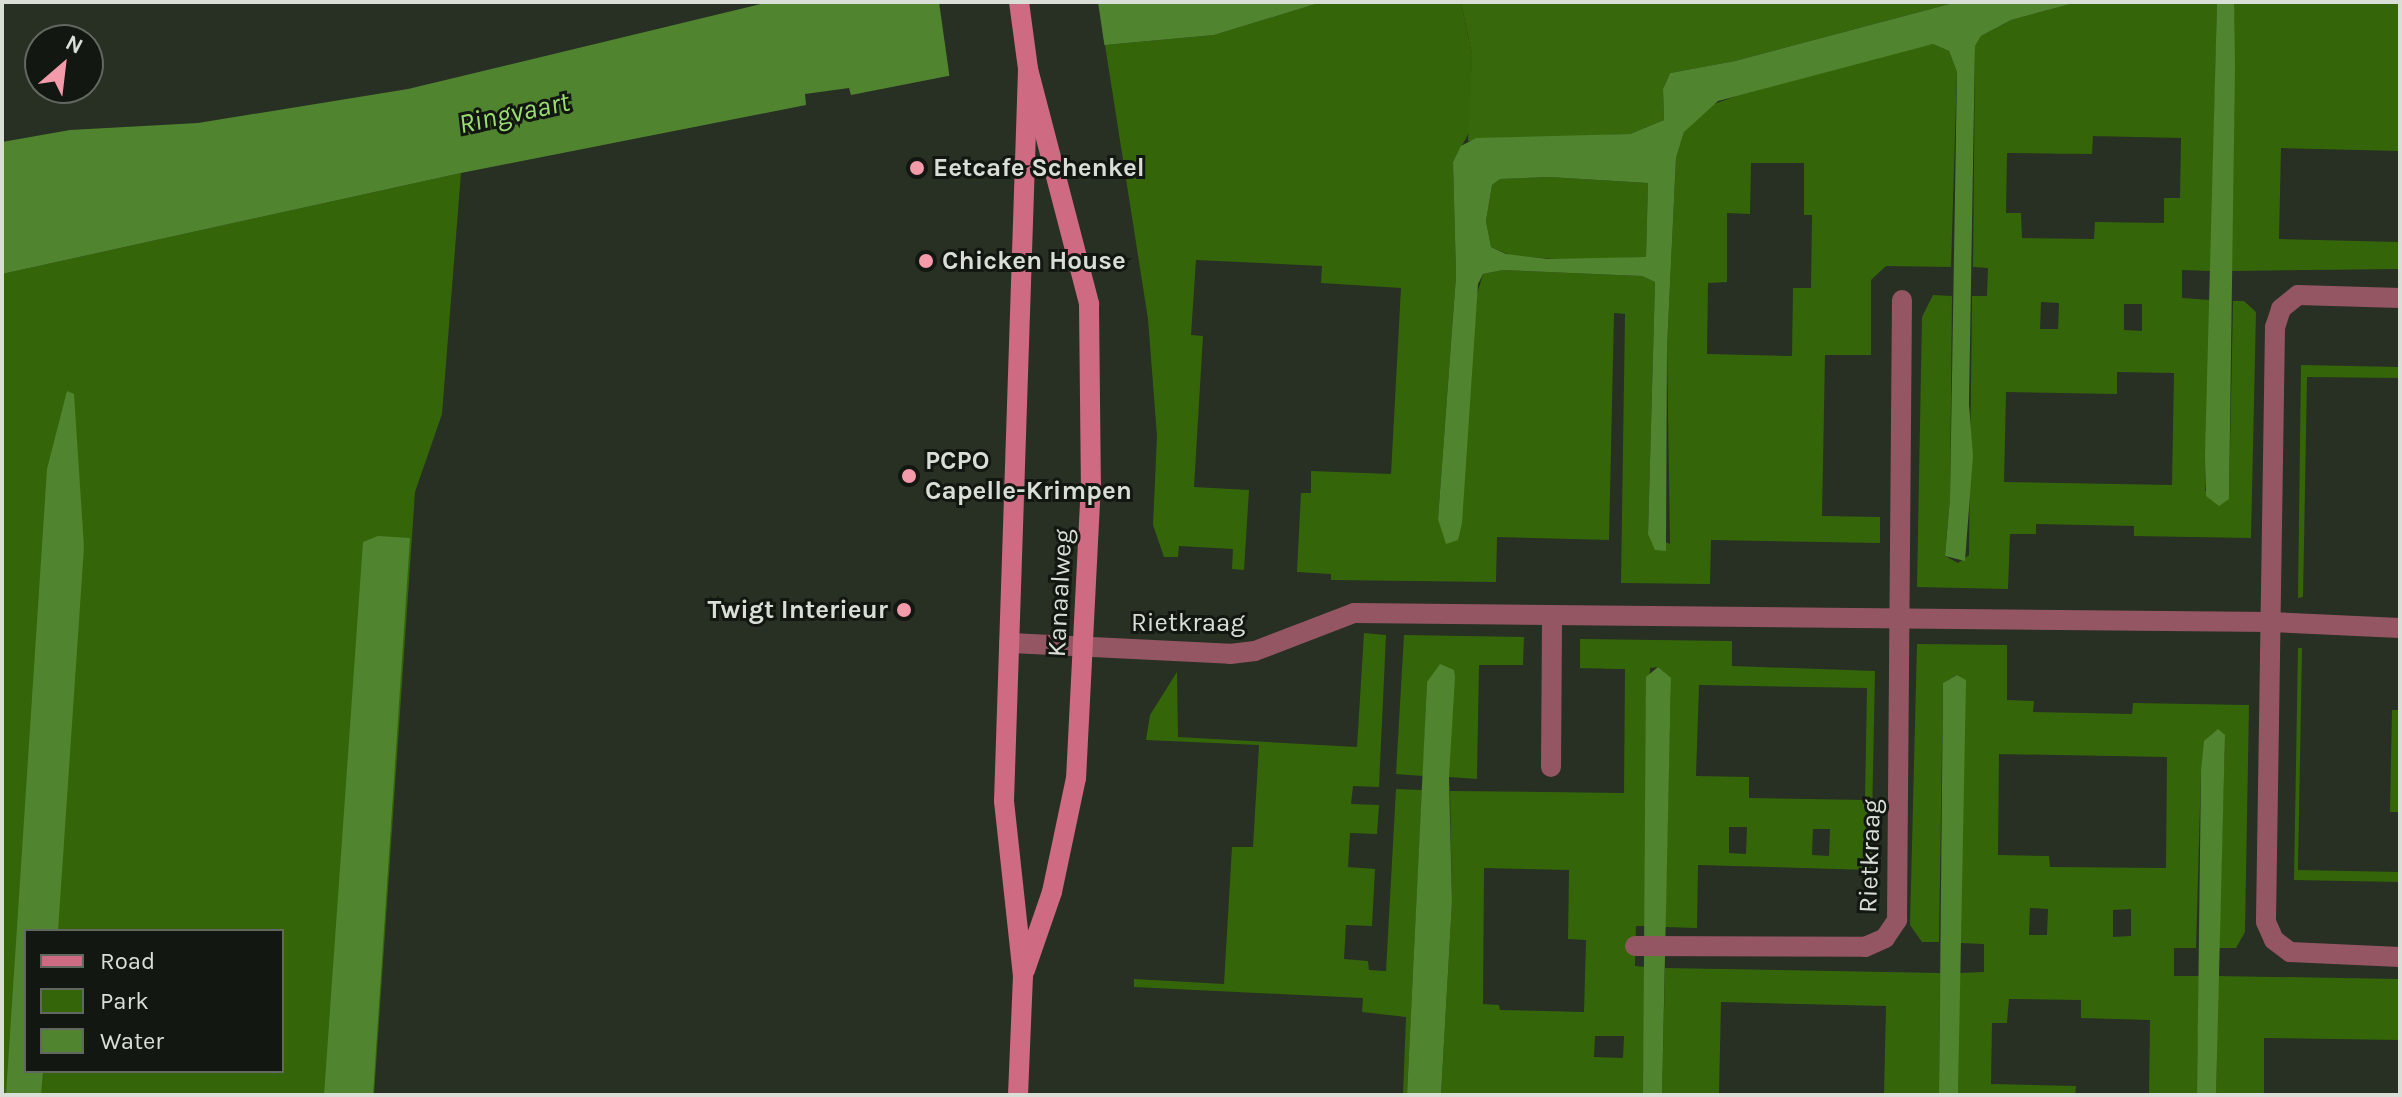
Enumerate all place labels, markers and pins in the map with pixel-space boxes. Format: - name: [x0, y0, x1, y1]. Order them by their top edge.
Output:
- place label: Eetcafe Schenkel: [933, 152, 1145, 184]
- marker: Eetcafe Schenkel: [908, 159, 926, 177]
- place label: Chicken House: [942, 245, 1126, 277]
- marker: Chicken House: [917, 252, 935, 270]
- place label: PCPO Capelle-Krimpen: [925, 445, 1132, 506]
- marker: PCPO Capelle-Krimpen: [900, 467, 918, 485]
- place label: Twigt Interieur: [708, 594, 888, 626]
- marker: Twigt Interieur: [895, 601, 913, 619]

